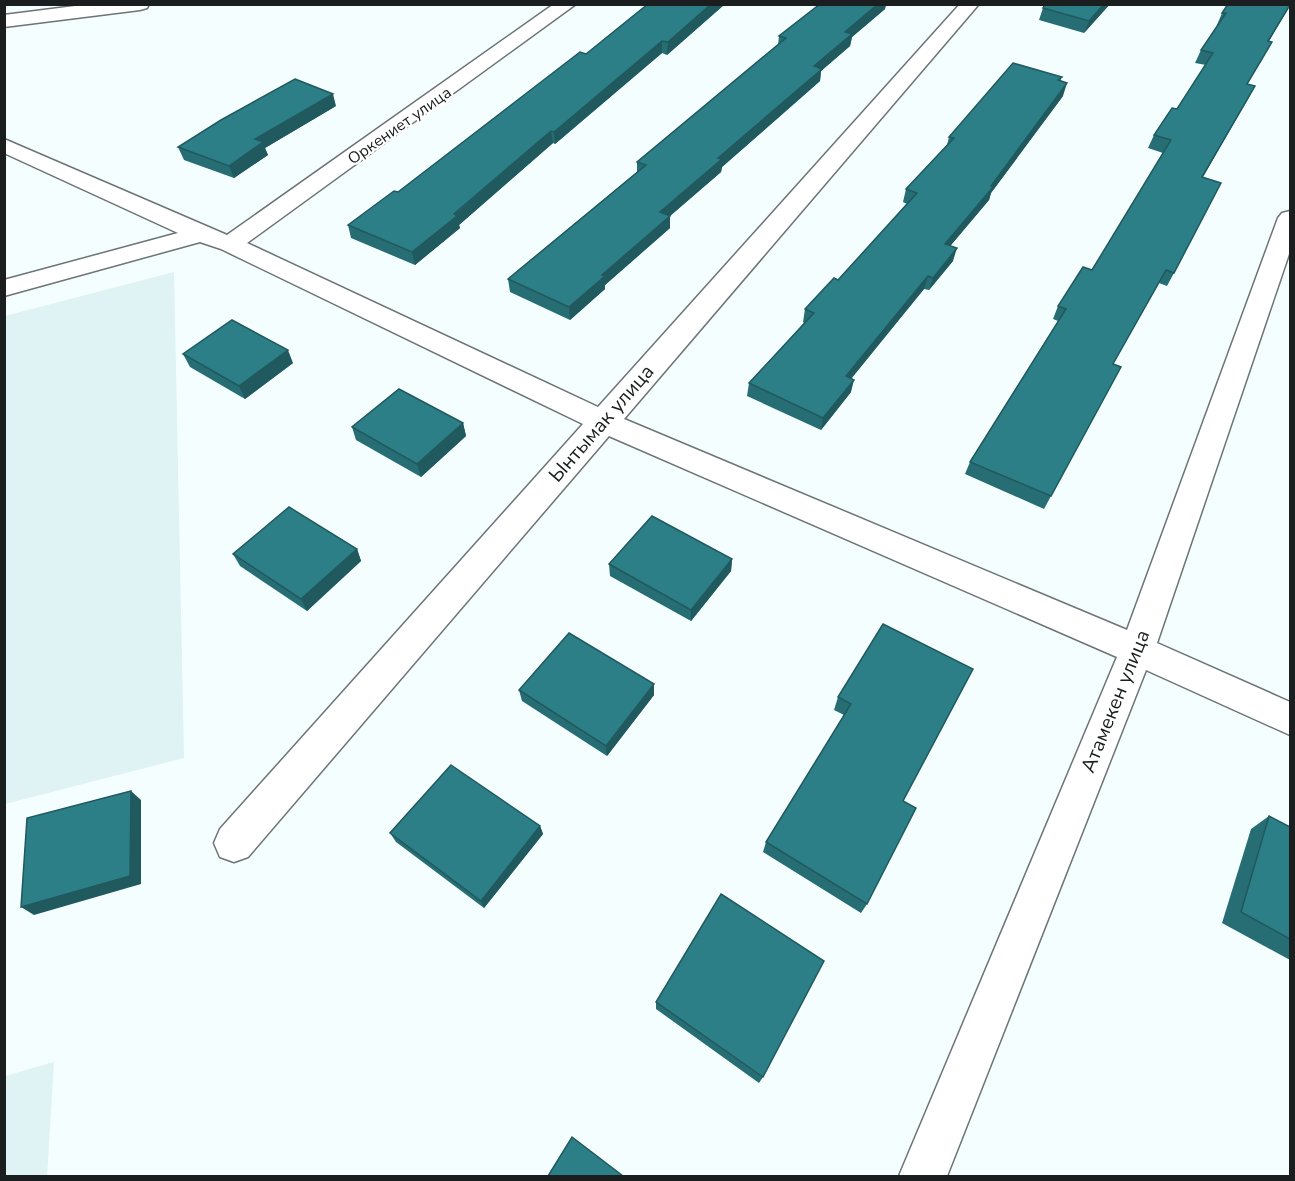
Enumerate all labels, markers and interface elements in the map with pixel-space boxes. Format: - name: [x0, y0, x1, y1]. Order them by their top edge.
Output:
- street label: Оркениет улица: [343, 82, 456, 170]
- street label: Ынтымак улица: [543, 359, 660, 488]
- street label: Атамекен улица: [1075, 626, 1156, 777]

